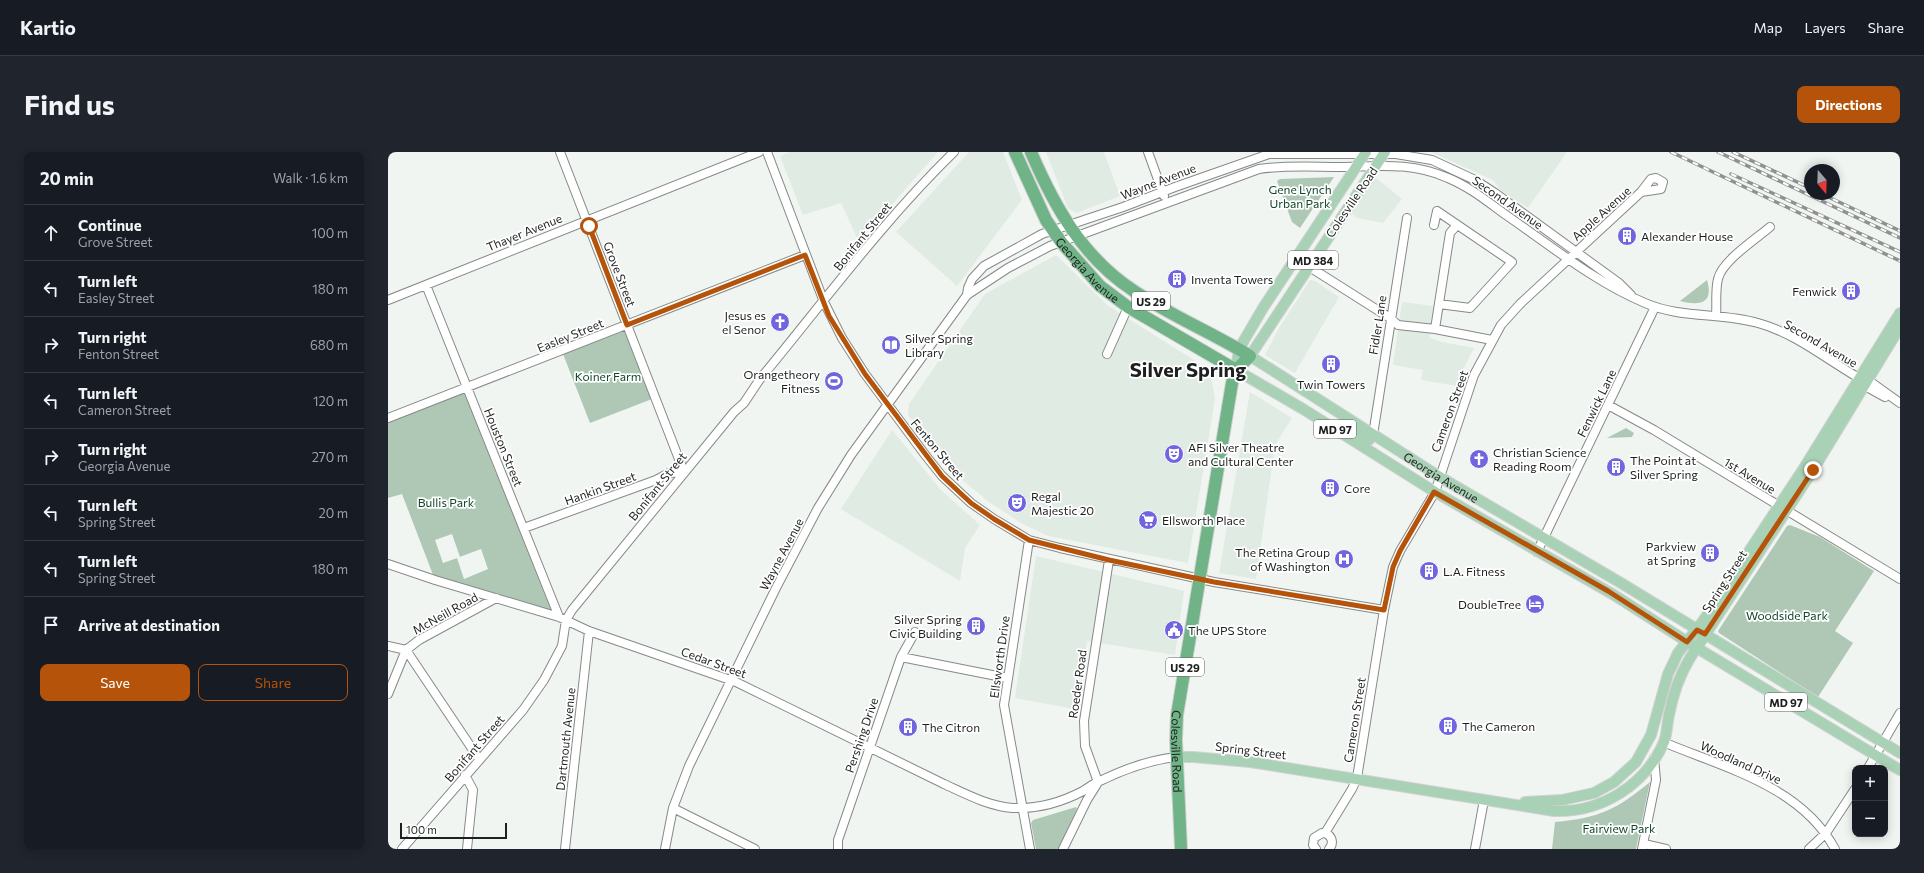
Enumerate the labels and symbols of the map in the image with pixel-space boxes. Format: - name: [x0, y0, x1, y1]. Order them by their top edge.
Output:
- street label: Wayne Avenue: [1118, 160, 1198, 202]
- street label: Colesville Road: [1322, 164, 1380, 240]
- north arrow: [1804, 164, 1840, 200]
- street label: Second Avenue: [1470, 173, 1546, 231]
- park label: Gene Lynch Urban Park: [1268, 182, 1332, 210]
- street label: Apple Avenue: [1569, 183, 1633, 243]
- street label: Bonifant Street: [830, 199, 894, 273]
- street label: Thayer Avenue: [484, 210, 564, 254]
- route start: [580, 217, 598, 235]
- building icon: Alexander House: [1616, 225, 1638, 247]
- place label: Alexander House: [1641, 229, 1733, 243]
- street label: Georgia Avenue: [1053, 234, 1122, 305]
- street label: Grove Street: [601, 239, 639, 309]
- road number: MD 384: [1288, 251, 1338, 269]
- building icon: Inventa Towers: [1166, 268, 1188, 290]
- place label: Inventa Towers: [1191, 272, 1273, 286]
- building icon: Fenwick: [1840, 280, 1862, 302]
- place label: Fenwick: [1792, 284, 1837, 298]
- road number: US 29: [1132, 292, 1170, 310]
- street label: Fidler Lane: [1365, 294, 1389, 356]
- place label: Jesus es el Senor: [722, 308, 766, 336]
- church icon: Jesus es el Senor: [769, 311, 791, 333]
- street label: Easley Street: [535, 315, 605, 355]
- street label: Second Avenue: [1782, 316, 1860, 370]
- place label: Silver Spring Library: [905, 331, 973, 359]
- library icon: Silver Spring Library: [880, 334, 902, 356]
- building icon: Twin Towers: [1320, 353, 1342, 375]
- district label: Silver Spring: [1130, 357, 1246, 381]
- place label: Orangetheory Fitness: [743, 367, 820, 395]
- street label: Fenwick Lane: [1574, 367, 1618, 439]
- street label: Cameron Street: [1428, 368, 1470, 454]
- park label: Koiner Farm: [575, 369, 641, 383]
- sports icon: Orangetheory Fitness: [823, 370, 845, 392]
- place label: Twin Towers: [1297, 377, 1365, 391]
- street label: Houston Street: [482, 406, 526, 488]
- street label: Fenton Street: [909, 416, 967, 482]
- road number: MD 97: [1314, 420, 1356, 438]
- place label: AFI Silver Theatre and Cultural Center: [1188, 440, 1294, 468]
- theatre icon: AFI Silver Theatre and Cultural Center: [1163, 443, 1185, 465]
- place label: Christian Science Reading Room: [1493, 445, 1586, 473]
- church icon: Christian Science Reading Room: [1468, 448, 1490, 470]
- street label: Bonifant Street: [625, 449, 689, 523]
- street label: Georgia Avenue: [1401, 449, 1481, 505]
- place label: The Point at Silver Spring: [1630, 453, 1698, 481]
- street label: 1st Avenue: [1722, 454, 1778, 496]
- building icon: The Point at Silver Spring: [1605, 456, 1627, 478]
- route end: [1804, 461, 1822, 479]
- street label: Hankin Street: [562, 469, 638, 507]
- building icon: Core: [1319, 477, 1341, 499]
- place label: Core: [1344, 481, 1370, 495]
- place label: Regal Majestic 20: [1031, 489, 1094, 517]
- theatre icon: Regal Majestic 20: [1006, 492, 1028, 514]
- park label: Bullis Park: [418, 495, 475, 509]
- supermarket icon: Ellsworth Place: [1137, 509, 1159, 531]
- place label: Ellsworth Place: [1162, 513, 1245, 527]
- street label: Wayne Avenue: [756, 516, 806, 592]
- place label: Parkview at Spring: [1646, 539, 1696, 567]
- building icon: Parkview at Spring: [1699, 542, 1721, 564]
- place label: The Retina Group of Washington: [1235, 545, 1330, 573]
- street label: Spring Street: [1699, 547, 1749, 615]
- hospital icon: The Retina Group of Washington: [1333, 548, 1355, 570]
- building icon: L.A. Fitness: [1418, 560, 1440, 582]
- place label: L.A. Fitness: [1443, 564, 1505, 578]
- street label: McNeill Road: [410, 589, 480, 637]
- hotel icon: DoubleTree: [1524, 593, 1546, 615]
- place label: DoubleTree: [1458, 597, 1521, 611]
- park label: Woodside Park: [1746, 608, 1828, 622]
- place label: Silver Spring Civic Building: [889, 612, 962, 640]
- building icon: Silver Spring Civic Building: [965, 615, 987, 637]
- street label: Ellsworth Drive: [986, 615, 1012, 699]
- public building icon: The UPS Store: [1163, 619, 1185, 641]
- place label: The UPS Store: [1188, 623, 1267, 637]
- street label: Cedar Street: [679, 644, 749, 680]
- street label: Roeder Road: [1065, 649, 1089, 719]
- road number: US 29: [1166, 658, 1204, 676]
- street label: Cameron Street: [1340, 676, 1368, 764]
- street label: Dartmouth Avenue: [553, 687, 577, 791]
- road number: MD 97: [1765, 693, 1807, 711]
- street label: Pershing Drive: [842, 696, 880, 774]
- street label: Colesville Road: [1169, 709, 1185, 793]
- street label: Bonifant Street: [441, 712, 507, 784]
- building icon: The Cameron: [1437, 715, 1459, 737]
- building icon: The Citron: [897, 716, 919, 738]
- place label: The Cameron: [1462, 719, 1535, 733]
- place label: The Citron: [922, 720, 980, 734]
- street label: Woodland Drive: [1698, 738, 1784, 786]
- street label: Spring Street: [1215, 739, 1287, 761]
- scale bar: [400, 821, 507, 840]
- park label: Fairview Park: [1582, 821, 1656, 835]

